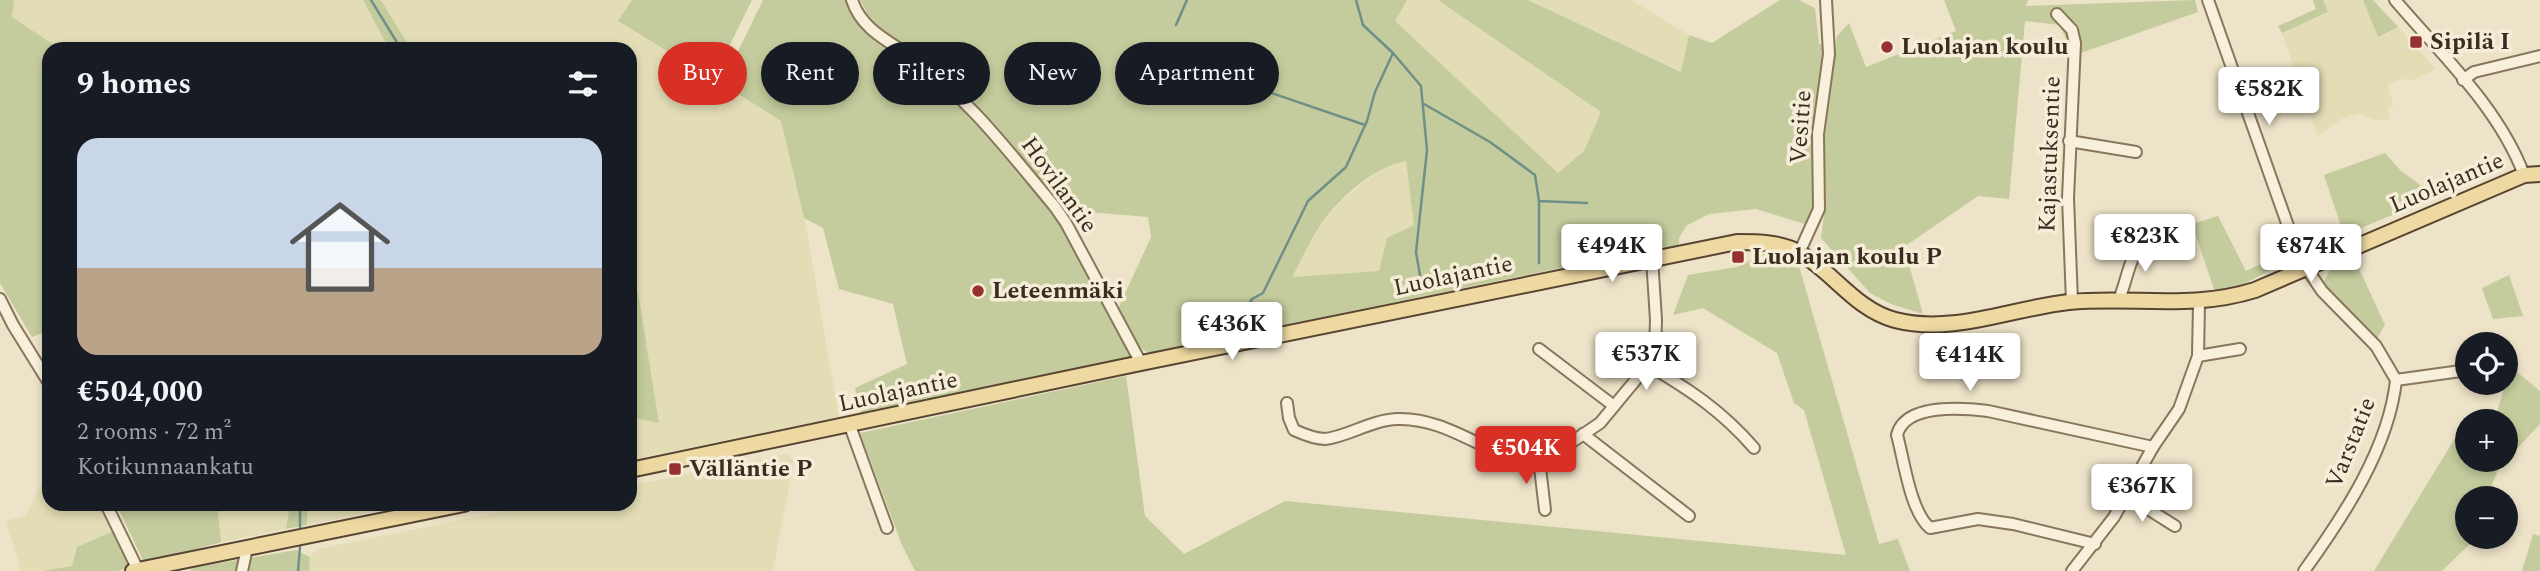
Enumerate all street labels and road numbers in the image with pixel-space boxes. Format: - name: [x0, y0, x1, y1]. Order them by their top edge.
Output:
- street label: Kajastuksentie: [2029, 75, 2071, 233]
- street label: Vesitie: [1780, 89, 1822, 165]
- street label: Hovilantie: [1012, 129, 1106, 241]
- street label: Luolajantie: [2384, 143, 2510, 223]
- street label: Luolajantie: [1390, 246, 1516, 306]
- street label: Luolajantie: [835, 362, 961, 422]
- street label: Varstatie: [2316, 392, 2386, 494]

